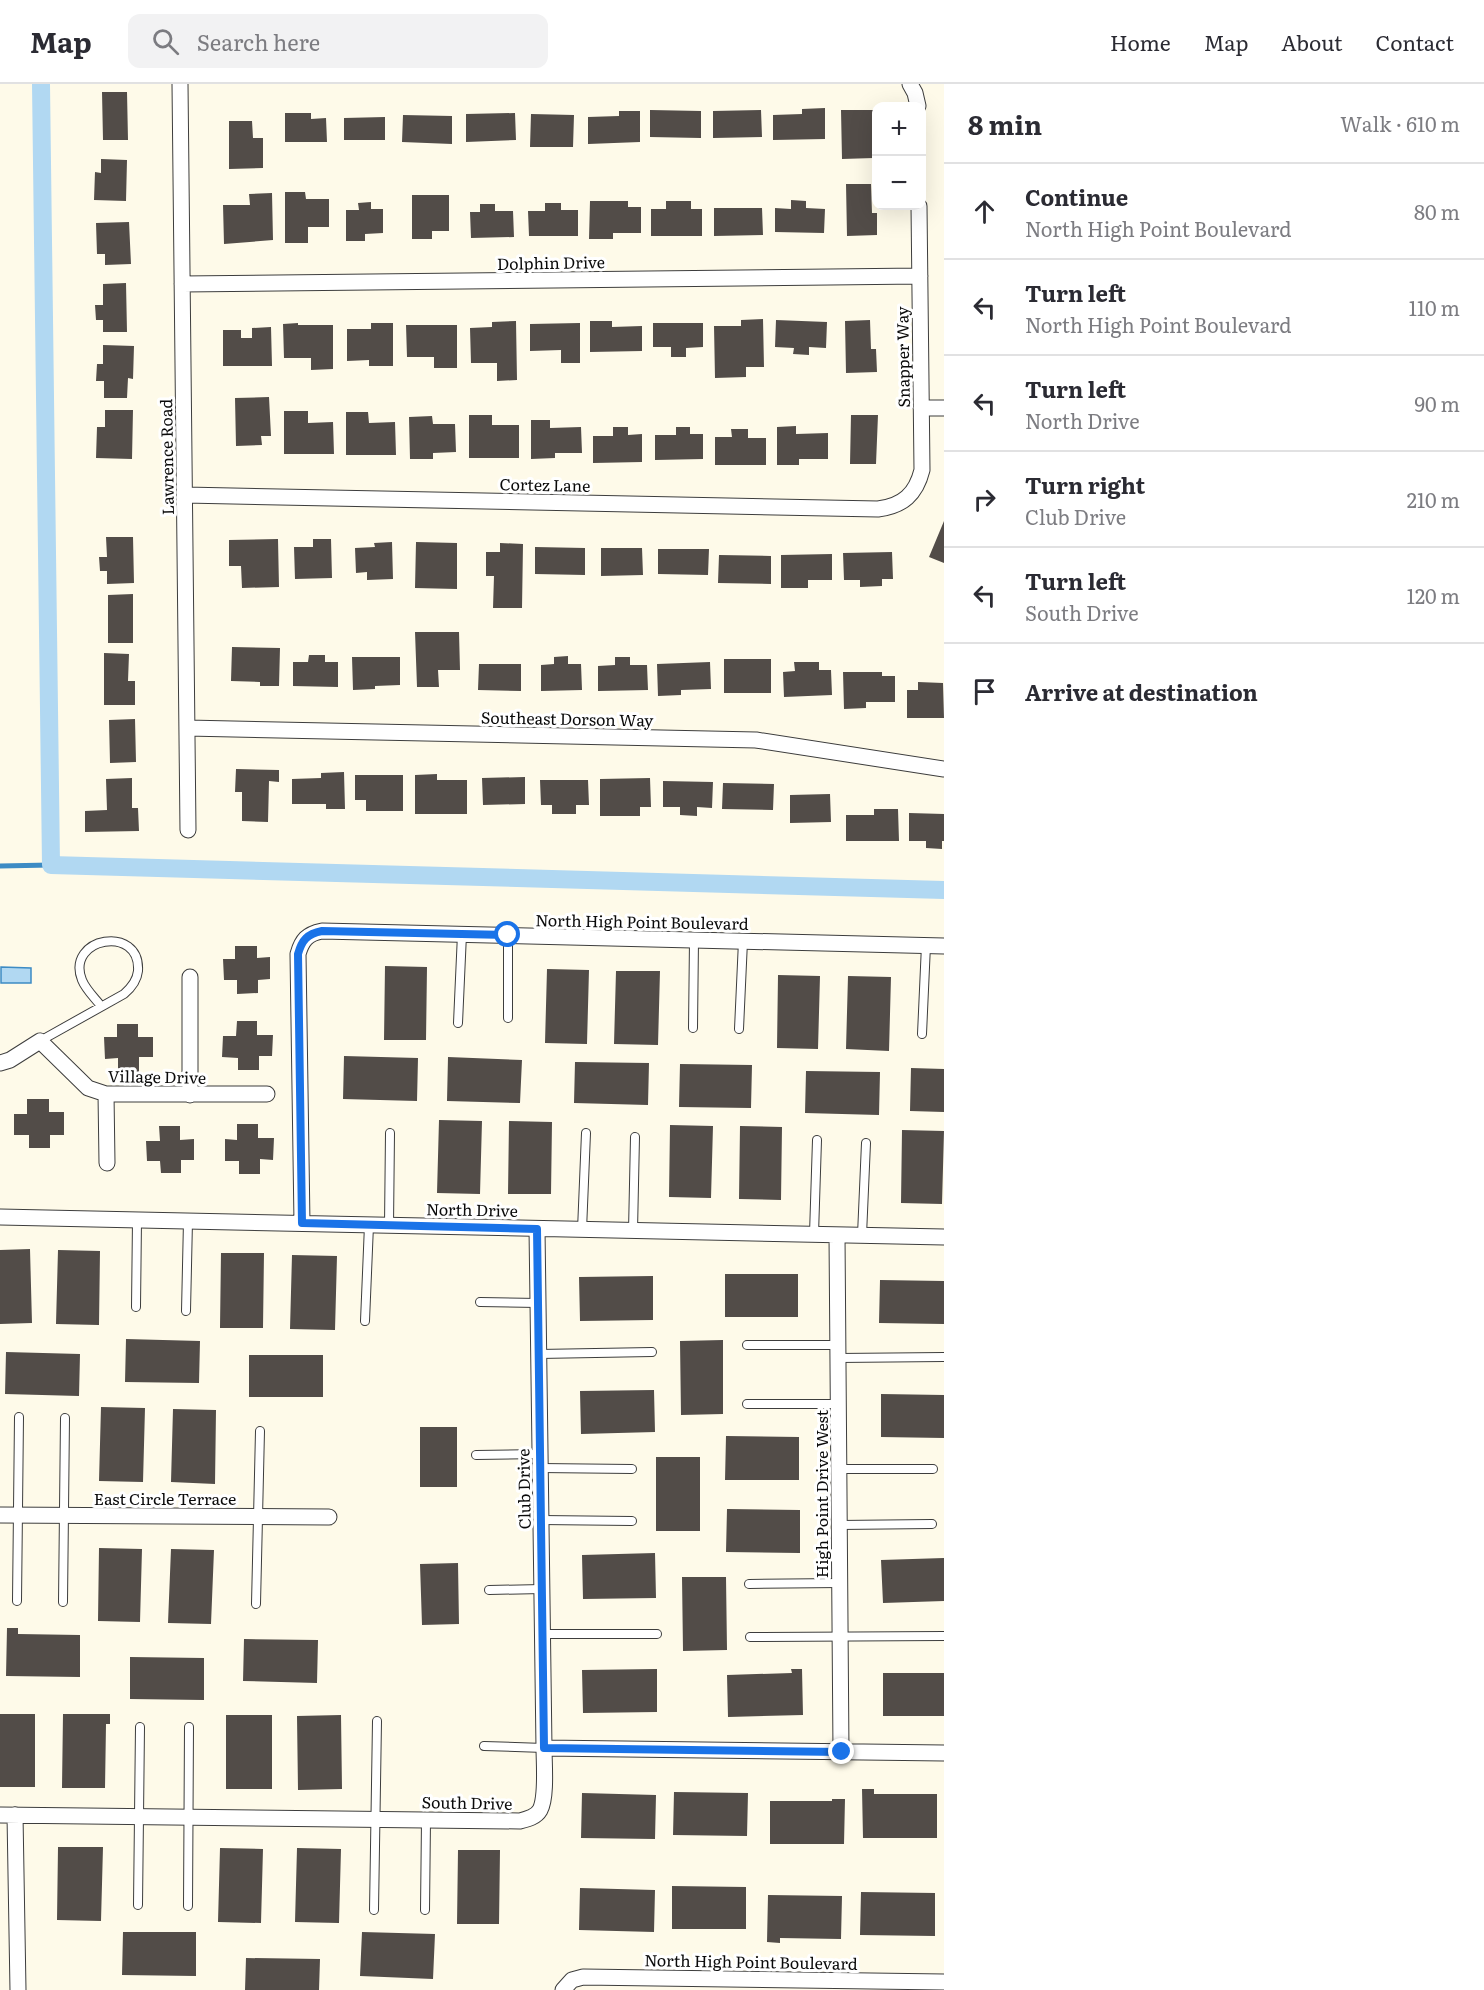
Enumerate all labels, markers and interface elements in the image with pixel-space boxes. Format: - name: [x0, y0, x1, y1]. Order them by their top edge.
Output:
- search box: [128, 14, 548, 68]
- text: Map: [30, 20, 92, 62]
- icon: search: [149, 25, 182, 58]
- text: Search here: [197, 25, 320, 58]
- text: Home: [1110, 26, 1171, 57]
- text: Map: [1204, 26, 1248, 57]
- text: About: [1281, 26, 1343, 57]
- text: Contact: [1376, 26, 1454, 57]
- map controls: [872, 102, 926, 210]
- button: +: [872, 102, 926, 156]
- text: 8 min: [968, 104, 1042, 143]
- text: Walk · 610 m: [1340, 108, 1460, 138]
- button: −: [872, 156, 926, 210]
- text: Continue: [1025, 180, 1128, 213]
- icon: ahead: [968, 195, 1001, 228]
- text: 80 m: [1414, 196, 1460, 226]
- text: North High Point Boulevard: [1025, 213, 1291, 243]
- street label: Dolphin Drive: [497, 249, 605, 275]
- text: Turn left: [1025, 276, 1126, 309]
- icon: left: [968, 291, 1001, 324]
- text: 110 m: [1409, 292, 1460, 322]
- street label: Snapper Way: [889, 305, 915, 408]
- text: North High Point Boulevard: [1025, 309, 1291, 339]
- text: Turn left: [1025, 372, 1126, 405]
- icon: left: [968, 387, 1001, 420]
- text: 90 m: [1415, 388, 1460, 418]
- street label: Lawrence Road: [153, 398, 179, 515]
- text: North Drive: [1025, 405, 1140, 435]
- text: Turn right: [1025, 468, 1145, 501]
- street label: Cortez Lane: [499, 471, 591, 497]
- icon: right: [968, 483, 1001, 516]
- text: 210 m: [1407, 484, 1460, 514]
- text: Club Drive: [1025, 501, 1126, 531]
- text: Turn left: [1025, 564, 1126, 597]
- icon: left: [968, 579, 1001, 612]
- text: 120 m: [1407, 580, 1460, 610]
- text: South Drive: [1025, 597, 1139, 627]
- icon: arrive: [968, 675, 1001, 708]
- text: Arrive at destination: [1025, 675, 1258, 708]
- street label: Southeast Dorson Way: [481, 704, 654, 732]
- street label: North High Point Boulevard: [535, 907, 749, 935]
- route start: [494, 921, 520, 947]
- street label: Village Drive: [108, 1063, 206, 1089]
- street label: North Drive: [426, 1196, 518, 1222]
- street label: High Point Drive West: [809, 1409, 833, 1578]
- street label: Club Drive: [510, 1448, 536, 1530]
- street label: East Circle Terrace: [94, 1486, 236, 1510]
- route end: [828, 1738, 854, 1764]
- street label: South Drive: [421, 1789, 513, 1815]
- street label: North High Point Boulevard: [644, 1947, 858, 1975]

